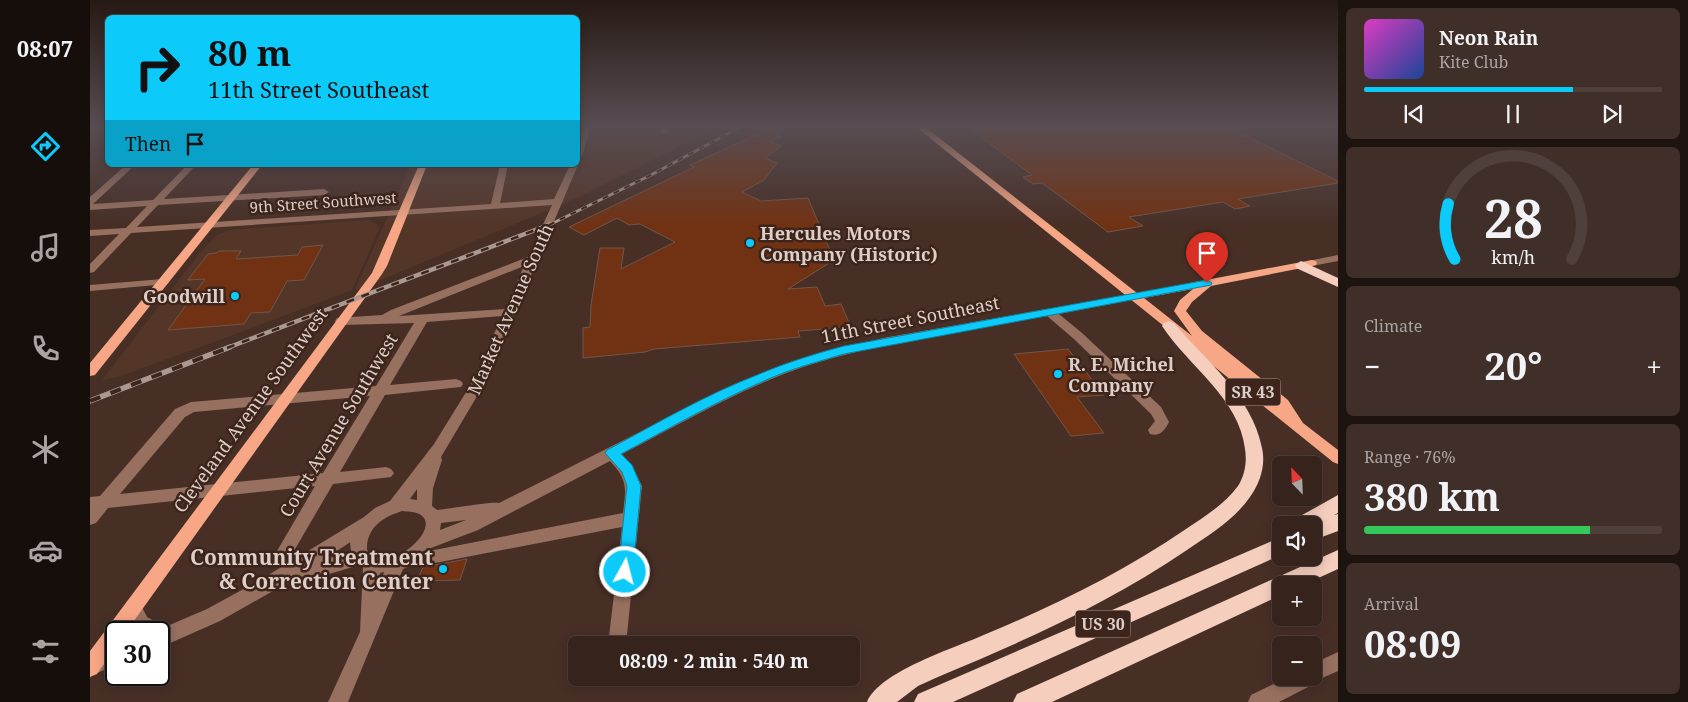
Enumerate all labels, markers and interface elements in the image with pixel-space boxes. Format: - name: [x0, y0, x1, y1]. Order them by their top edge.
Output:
- text: Neon Rain: [1439, 25, 1538, 51]
- text: 80 m: [208, 29, 291, 76]
- text: 08:07: [17, 33, 73, 63]
- icon: right: [125, 35, 190, 100]
- text: Kite Club: [1439, 51, 1508, 73]
- text: 11th Street Southeast: [208, 74, 429, 104]
- icon: previous: [1400, 100, 1428, 128]
- icon: pause: [1499, 100, 1527, 128]
- icon: next: [1598, 100, 1626, 128]
- icon: directions: [28, 129, 63, 164]
- icon: arrive: [181, 130, 209, 158]
- text: Then: [125, 131, 171, 157]
- text: 28: [1484, 182, 1542, 253]
- street label: 9th Street Southwest: [249, 187, 397, 217]
- street label: Market Avenue South: [461, 220, 559, 398]
- place label: Hercules Motors Company (Historic): [760, 221, 938, 266]
- icon: music: [28, 230, 63, 265]
- pin: [1186, 232, 1228, 283]
- marker: Hercules Motors Company (Historic): [744, 237, 756, 249]
- icon: arrive: [1193, 239, 1221, 267]
- text: km/h: [1491, 245, 1535, 269]
- place label: Goodwill: [143, 284, 226, 308]
- marker: Goodwill: [229, 290, 241, 302]
- street label: 11th Street Southeast: [819, 290, 1001, 348]
- street label: Cleveland Avenue Southwest: [168, 303, 332, 517]
- text: Climate: [1364, 315, 1422, 337]
- street label: Court Avenue Southwest: [274, 329, 402, 521]
- icon: phone: [28, 331, 63, 366]
- text: 20°: [1484, 339, 1542, 391]
- text: −: [1364, 347, 1380, 385]
- text: +: [1646, 347, 1662, 385]
- place label: R. E. Michel Company: [1068, 352, 1175, 397]
- marker: R. E. Michel Company: [1052, 368, 1064, 380]
- road number: SR 43: [1226, 378, 1280, 406]
- icon: climate: [28, 432, 63, 467]
- text: Range · 76%: [1364, 446, 1456, 468]
- north arrow: [1272, 456, 1322, 506]
- map controls: [1272, 456, 1322, 686]
- text: 380 km: [1364, 470, 1500, 522]
- button: sound: [1272, 516, 1322, 566]
- icon: car: [28, 533, 63, 568]
- place label: Community Treatment & Correction Center: [190, 543, 433, 595]
- position arrow: [598, 545, 650, 597]
- marker: Community Treatment & Correction Center: [437, 563, 449, 575]
- button: +: [1272, 576, 1322, 626]
- text: Arrival: [1364, 593, 1419, 615]
- road number: US 30: [1076, 610, 1130, 638]
- text: 08:09: [1364, 617, 1461, 669]
- speed limit sign: 30: [105, 621, 170, 686]
- icon: filters: [28, 634, 63, 669]
- button: −: [1272, 636, 1322, 686]
- text: 08:09 · 2 min · 540 m: [619, 648, 809, 674]

